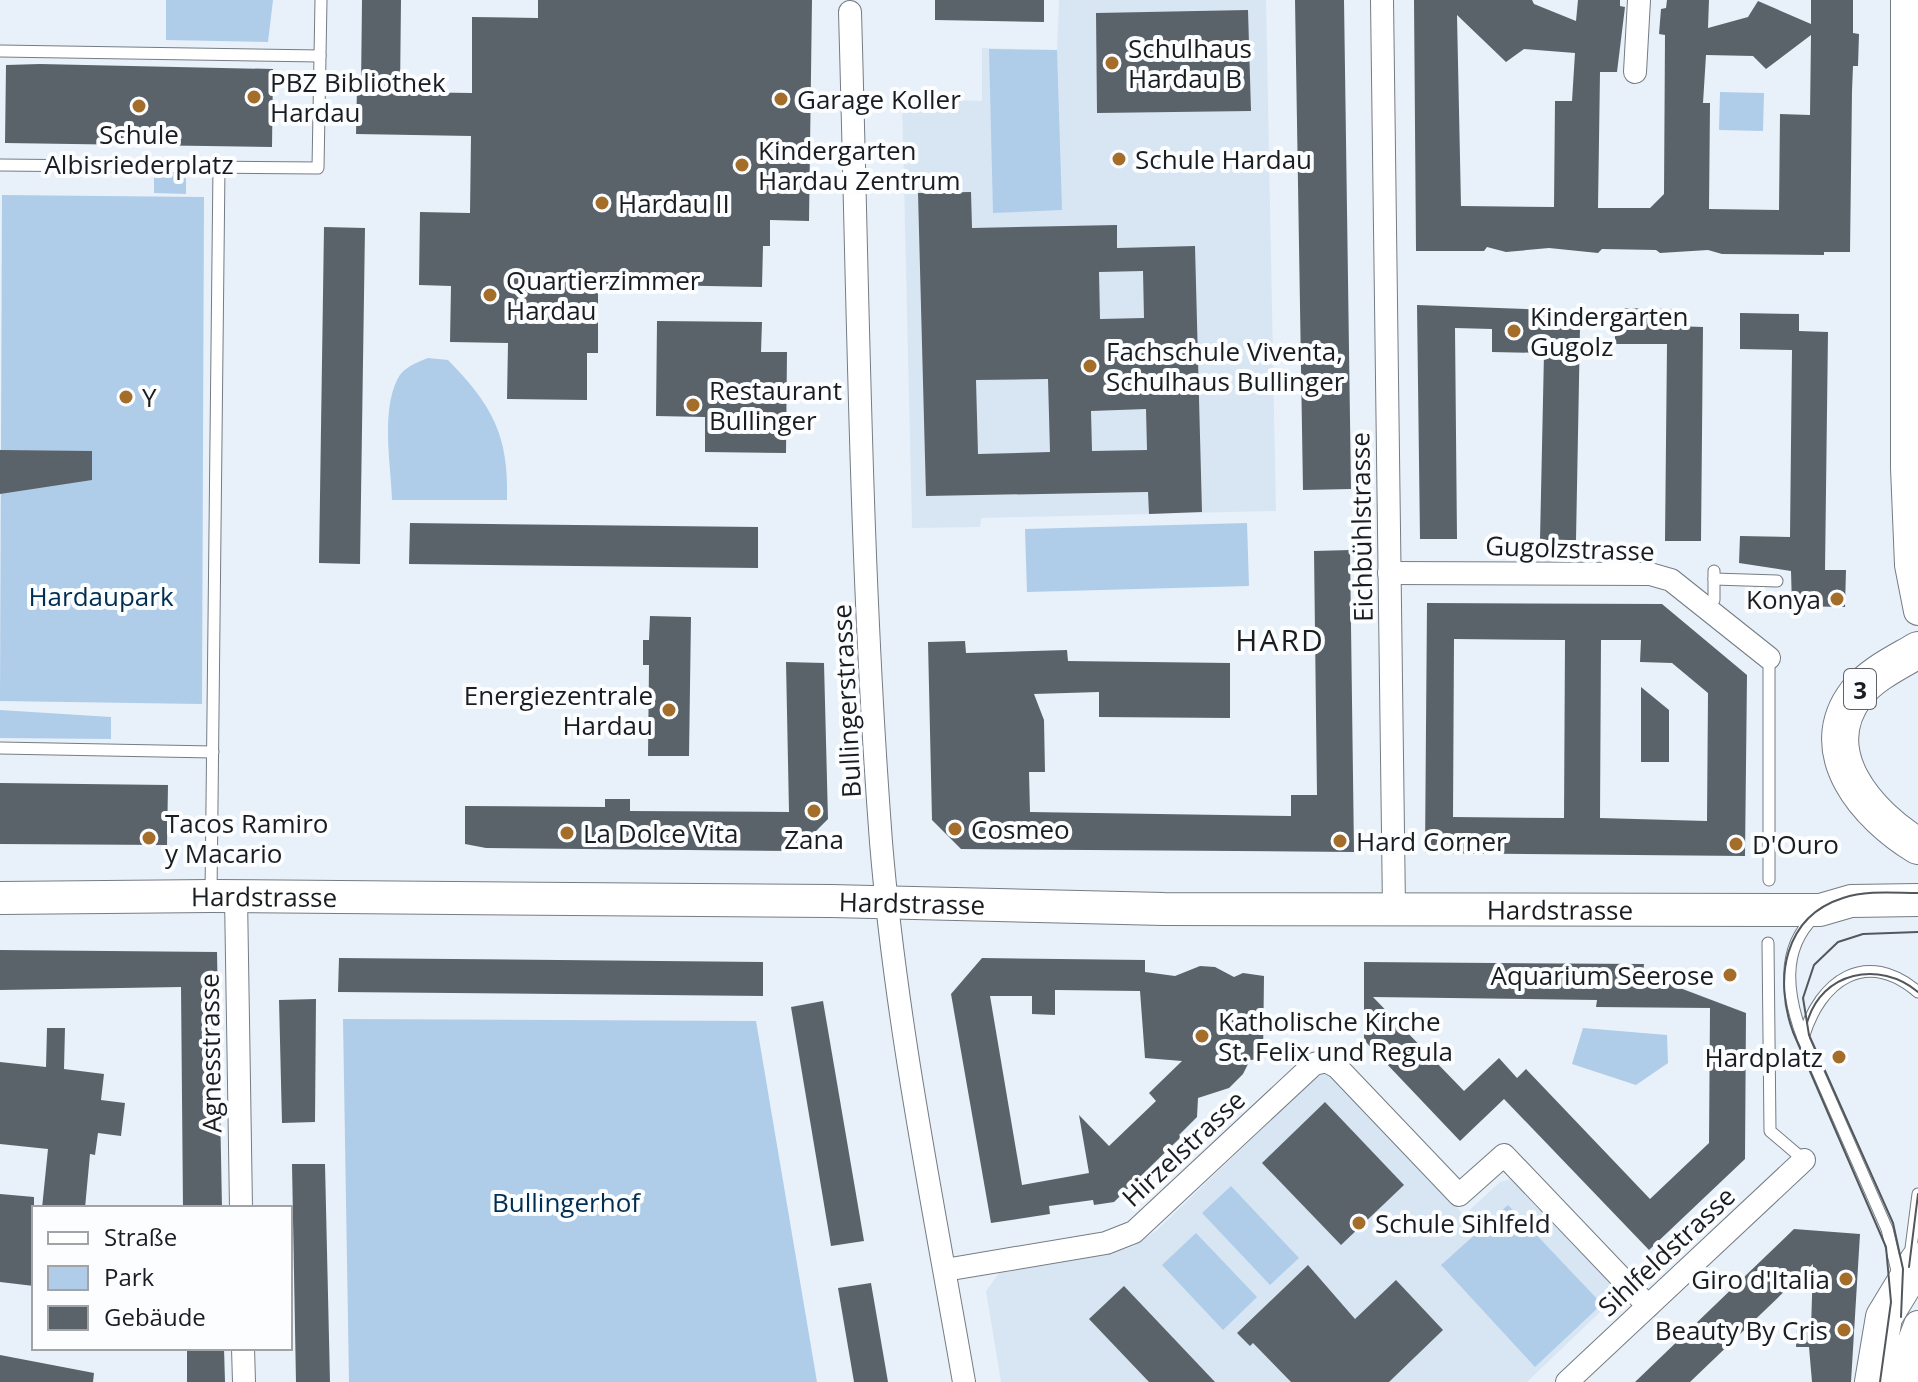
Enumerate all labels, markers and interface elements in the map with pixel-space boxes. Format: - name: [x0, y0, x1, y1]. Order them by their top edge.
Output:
- place label: Schulhaus Hardau B: [1128, 30, 1252, 96]
- marker: Schulhaus Hardau B: [1103, 54, 1121, 72]
- place label: PBZ Bibliothek Hardau: [270, 64, 446, 130]
- place label: Garage Koller: [797, 81, 961, 117]
- marker: PBZ Bibliothek Hardau: [245, 88, 263, 106]
- marker: Garage Koller: [772, 90, 790, 108]
- marker: Schule Albisriederplatz: [130, 97, 148, 115]
- place label: Schule Albisriederplatz: [44, 116, 234, 182]
- place label: Kindergarten Hardau Zentrum: [758, 132, 961, 198]
- place label: Schule Hardau: [1135, 141, 1312, 177]
- marker: Schule Hardau: [1110, 150, 1128, 168]
- marker: Kindergarten Hardau Zentrum: [733, 156, 751, 174]
- place label: Hardau II: [618, 185, 730, 221]
- marker: Hardau II: [593, 194, 611, 212]
- place label: Quartierzimmer Hardau: [506, 262, 701, 328]
- marker: Quartierzimmer Hardau: [481, 286, 499, 304]
- place label: Kindergarten Gugolz: [1530, 298, 1689, 364]
- marker: Kindergarten Gugolz: [1505, 322, 1523, 340]
- place label: Fachschule Viventa, Schulhaus Bullinger: [1106, 333, 1345, 399]
- marker: Fachschule Viventa, Schulhaus Bullinger: [1081, 357, 1099, 375]
- place label: Restaurant Bullinger: [709, 372, 842, 438]
- place label: Y: [142, 379, 157, 415]
- marker: Y: [117, 388, 135, 406]
- marker: Restaurant Bullinger: [684, 396, 702, 414]
- street label: Eichbühlstrasse: [1341, 432, 1381, 622]
- street label: Gugolzstrasse: [1485, 527, 1655, 569]
- park label: Hardaupark: [28, 578, 174, 614]
- place label: Konya: [1746, 581, 1821, 617]
- marker: Konya: [1828, 590, 1846, 608]
- street label: Bullingerstrasse: [823, 603, 869, 799]
- district label: HARD: [1235, 619, 1325, 660]
- road number: 3: [1844, 669, 1876, 709]
- place label: Energiezentrale Hardau: [464, 677, 653, 743]
- marker: Energiezentrale Hardau: [660, 701, 678, 719]
- marker: Zana: [805, 802, 823, 820]
- place label: Tacos Ramiro y Macario: [165, 805, 328, 871]
- place label: Cosmeo: [971, 811, 1070, 847]
- place label: La Dolce Vita: [583, 815, 738, 851]
- marker: Cosmeo: [946, 820, 964, 838]
- place label: Zana: [784, 821, 844, 857]
- place label: Hard Corner: [1356, 823, 1507, 859]
- marker: La Dolce Vita: [558, 824, 576, 842]
- place label: D'Ouro: [1752, 826, 1839, 862]
- marker: Tacos Ramiro y Macario: [140, 829, 158, 847]
- marker: Hard Corner: [1331, 832, 1349, 850]
- marker: D'Ouro: [1727, 835, 1745, 853]
- street label: Hardstrasse: [191, 878, 337, 915]
- street label: Hardstrasse: [838, 883, 986, 923]
- street label: Hardstrasse: [1487, 891, 1633, 928]
- place label: Aquarium Seerose: [1491, 957, 1714, 993]
- marker: Aquarium Seerose: [1721, 966, 1739, 984]
- street label: Agnesstrasse: [191, 973, 229, 1133]
- place label: Katholische Kirche St. Felix und Regula: [1218, 1003, 1453, 1069]
- marker: Katholische Kirche St. Felix und Regula: [1193, 1027, 1211, 1045]
- place label: Hardplatz: [1704, 1039, 1823, 1075]
- marker: Hardplatz: [1830, 1048, 1848, 1066]
- street label: Hirzelstrasse: [1114, 1082, 1252, 1214]
- street label: Sihlfeldstrasse: [1590, 1178, 1742, 1324]
- park label: Bullingerhof: [492, 1184, 641, 1220]
- place label: Schule Sihlfeld: [1375, 1205, 1551, 1241]
- legend: [32, 1206, 292, 1350]
- marker: Schule Sihlfeld: [1350, 1214, 1368, 1232]
- text: Straße: [104, 1220, 177, 1253]
- text: Park: [104, 1260, 155, 1293]
- place label: Giro d'Italia: [1691, 1261, 1830, 1297]
- marker: Giro d'Italia: [1837, 1270, 1855, 1288]
- text: Gebäude: [104, 1300, 206, 1333]
- place label: Beauty By Cris: [1655, 1312, 1828, 1348]
- marker: Beauty By Cris: [1835, 1321, 1853, 1339]

